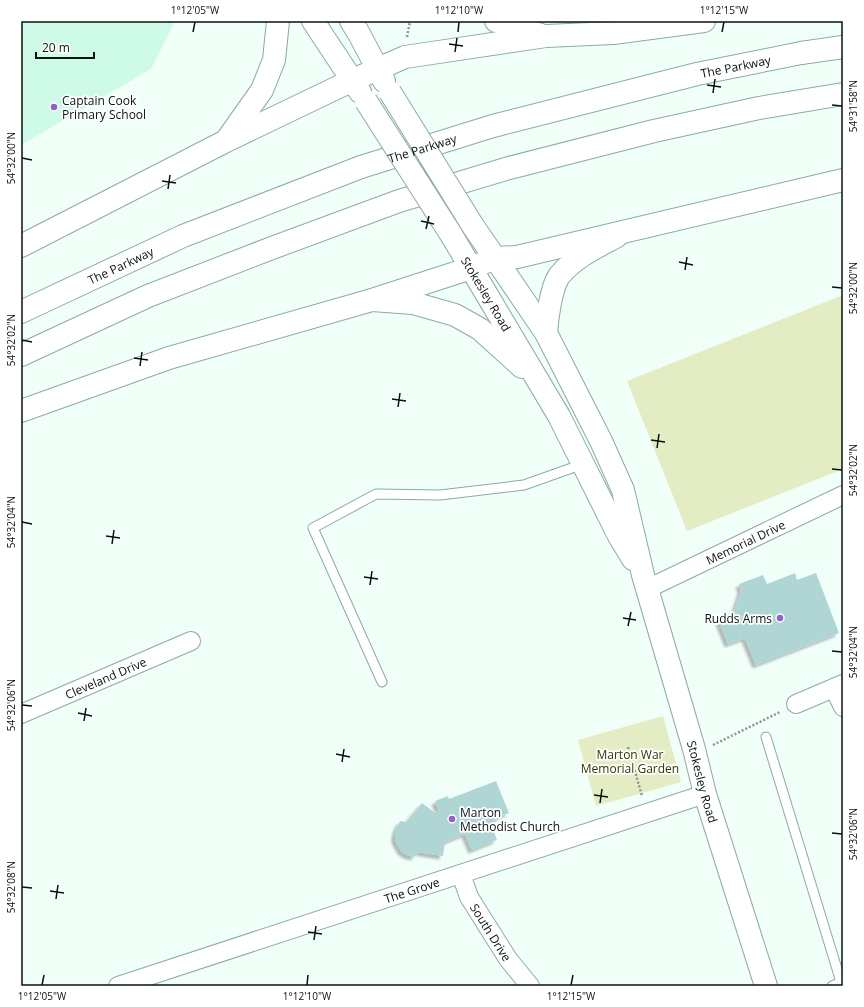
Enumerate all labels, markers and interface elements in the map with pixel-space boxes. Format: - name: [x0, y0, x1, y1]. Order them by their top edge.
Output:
- text: 1°12'05"W: [171, 3, 220, 17]
- text: 1°12'10"W: [435, 3, 484, 17]
- text: 1°12'15"W: [700, 3, 749, 17]
- scale bar: [36, 34, 94, 60]
- text: 20 m: [42, 39, 70, 56]
- street label: The Parkway: [699, 51, 773, 82]
- text: 54°31'58"N: [846, 80, 860, 132]
- place label: Captain Cook Primary School: [62, 92, 146, 123]
- marker: Captain Cook Primary School: [49, 102, 59, 112]
- street label: The Parkway: [386, 129, 460, 167]
- text: 54°32'00"N: [4, 132, 18, 184]
- street label: The Parkway: [85, 242, 157, 288]
- street label: Stokesley Road: [457, 253, 515, 335]
- text: 54°32'00"N: [846, 262, 860, 314]
- text: 54°32'02"N: [4, 314, 18, 366]
- text: 54°32'02"N: [846, 444, 860, 496]
- text: 54°32'04"N: [4, 496, 18, 548]
- street label: Memorial Drive: [703, 515, 788, 568]
- place label: Rudds Arms: [704, 610, 772, 627]
- marker: Rudds Arms: [775, 613, 785, 623]
- text: 54°32'04"N: [846, 626, 860, 678]
- street label: Cleveland Drive: [62, 653, 149, 703]
- text: 54°32'06"N: [4, 679, 18, 731]
- street label: Stokesley Road: [683, 738, 722, 825]
- park label: Marton War Memorial Garden: [581, 746, 679, 777]
- place label: Marton Methodist Church: [460, 804, 560, 835]
- text: 54°32'06"N: [846, 808, 860, 860]
- marker: Marton Methodist Church: [447, 814, 457, 824]
- text: 54°32'08"N: [4, 861, 18, 913]
- street label: The Grove: [382, 873, 442, 907]
- street label: South Drive: [467, 900, 516, 965]
- text: 1°12'05"W: [18, 989, 67, 1003]
- text: 1°12'10"W: [283, 989, 332, 1003]
- text: 1°12'15"W: [547, 989, 596, 1003]

